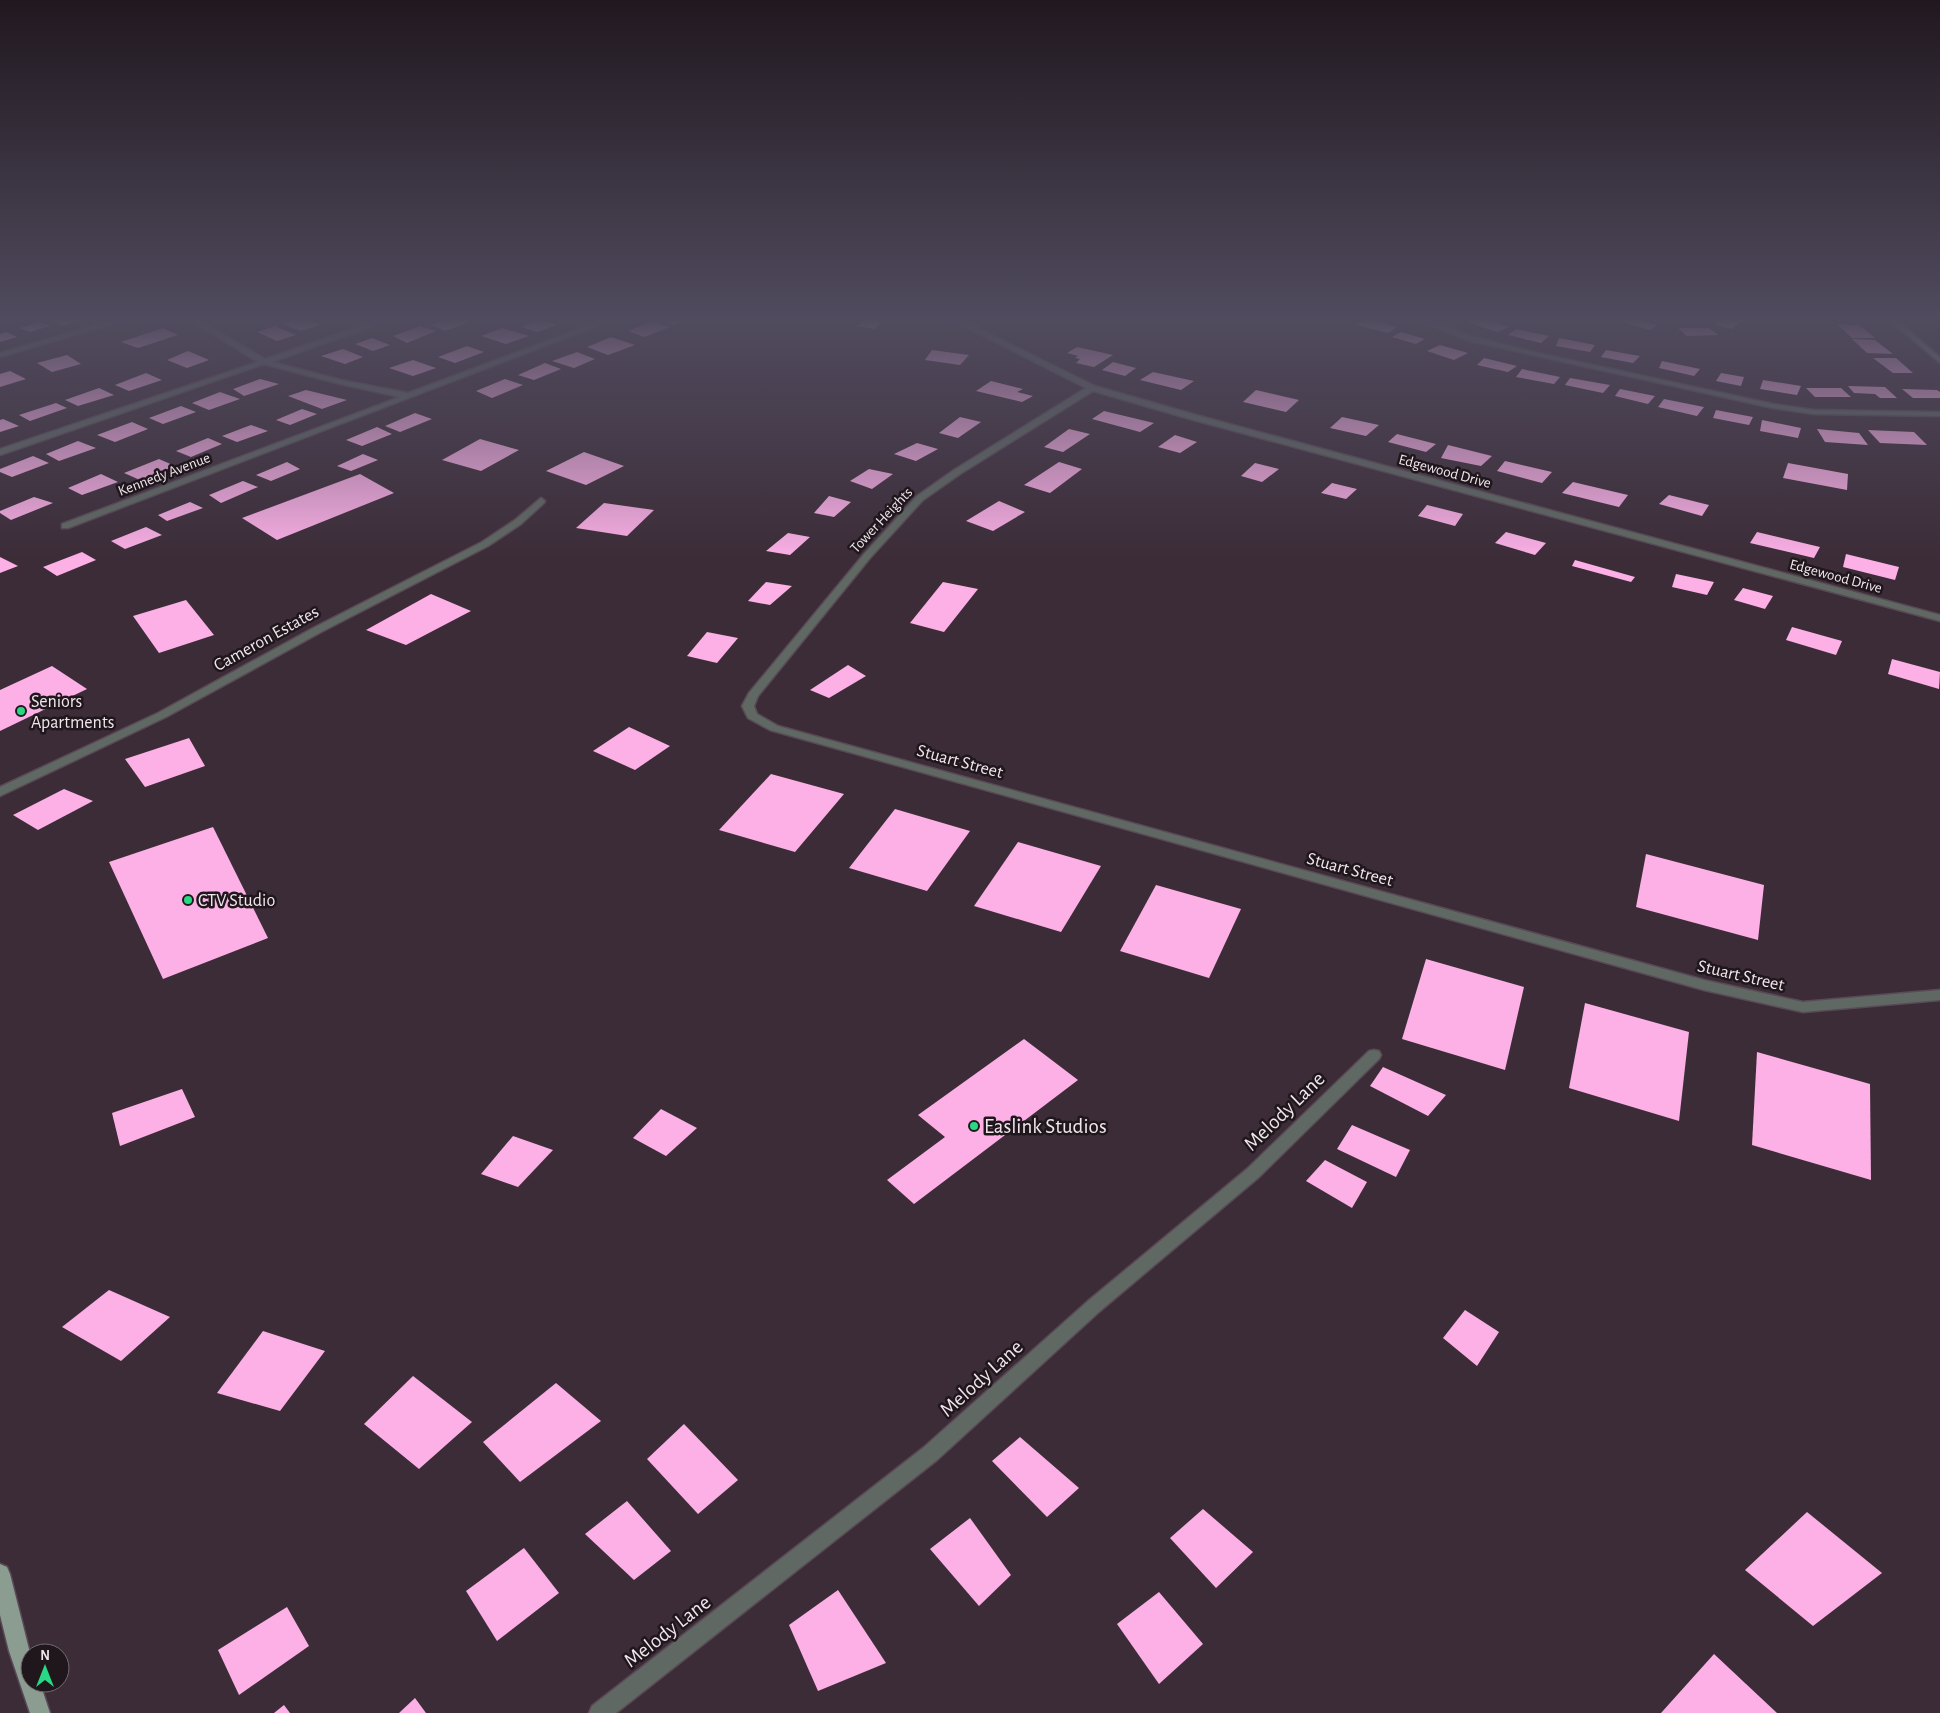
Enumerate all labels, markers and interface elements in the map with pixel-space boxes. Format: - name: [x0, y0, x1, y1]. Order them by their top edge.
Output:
- street label: Kennedy Avenue: [116, 450, 212, 499]
- street label: Edgewood Drive: [1397, 452, 1493, 491]
- street label: Tower Heights: [847, 485, 915, 556]
- street label: Edgewood Drive: [1788, 557, 1884, 596]
- street label: Cameron Estates: [211, 603, 322, 675]
- place label: Seniors Apartments: [31, 693, 114, 732]
- marker: Seniors Apartments: [15, 705, 27, 717]
- street label: Stuart Street: [915, 742, 1005, 782]
- street label: Stuart Street: [1305, 850, 1395, 890]
- place label: CTV Studio: [198, 892, 275, 910]
- marker: CTV Studio: [182, 894, 194, 906]
- street label: Stuart Street: [1696, 957, 1786, 995]
- street label: Melody Lane: [1240, 1068, 1329, 1155]
- place label: Easlink Studios: [984, 1116, 1107, 1137]
- marker: Easlink Studios: [968, 1120, 980, 1132]
- street label: Melody Lane: [936, 1336, 1027, 1421]
- street label: Melody Lane: [620, 1591, 715, 1671]
- north arrow: [20, 1643, 70, 1693]
- text: N: [40, 1649, 50, 1663]

